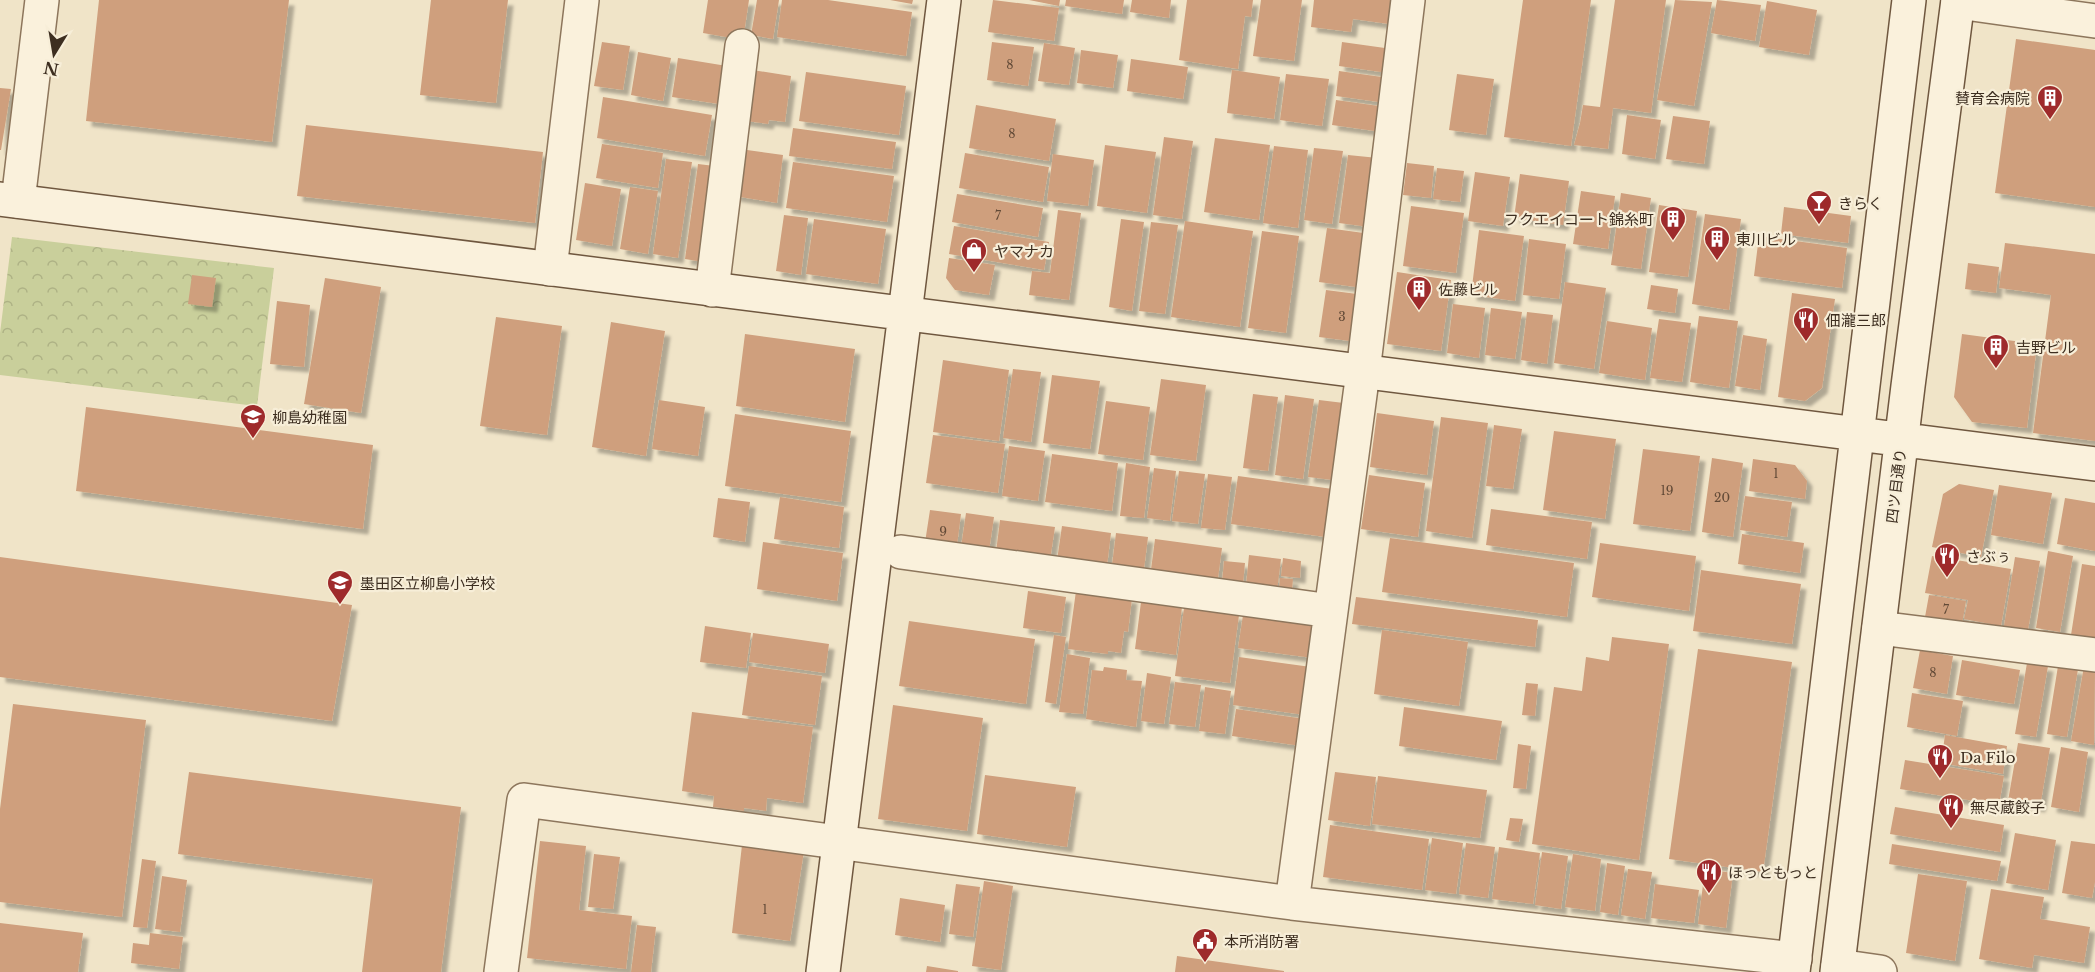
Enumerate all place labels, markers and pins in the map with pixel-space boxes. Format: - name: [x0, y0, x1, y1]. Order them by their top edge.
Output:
- building icon: 賛育会病院: [2035, 83, 2065, 121]
- place label: 賛育会病院: [1955, 89, 2030, 108]
- bar icon: きらく: [1804, 188, 1834, 226]
- place label: きらく: [1838, 194, 1883, 213]
- building icon: フクエイコート錦糸町: [1658, 204, 1688, 242]
- place label: フクエイコート錦糸町: [1504, 210, 1654, 229]
- building icon: 東川ビル: [1702, 224, 1732, 262]
- place label: 東川ビル: [1736, 230, 1796, 249]
- shop icon: ヤマナカ: [959, 236, 989, 274]
- place label: ヤマナカ: [994, 242, 1054, 261]
- building icon: 佐藤ビル: [1404, 274, 1434, 312]
- place label: 佐藤ビル: [1438, 280, 1498, 299]
- restaurant icon: 佃瀧三郎: [1791, 305, 1821, 343]
- place label: 佃瀧三郎: [1826, 311, 1886, 330]
- building icon: 吉野ビル: [1981, 332, 2011, 370]
- place label: 吉野ビル: [2016, 338, 2076, 357]
- school or university icon: 柳島幼稚園: [238, 402, 268, 440]
- place label: 柳島幼稚園: [272, 408, 347, 427]
- restaurant icon: さぶぅ: [1932, 541, 1962, 579]
- place label: さぶぅ: [1966, 547, 2011, 566]
- school or university icon: 墨田区立柳島小学校: [325, 568, 355, 606]
- place label: 墨田区立柳島小学校: [360, 574, 495, 593]
- restaurant icon: Da Filo: [1925, 742, 1955, 780]
- place label: Da Filo: [1960, 748, 2016, 767]
- restaurant icon: 無尽蔵餃子: [1936, 792, 1966, 830]
- place label: 無尽蔵餃子: [1970, 798, 2045, 817]
- restaurant icon: ほっともっと: [1694, 857, 1724, 895]
- place label: ほっともっと: [1728, 863, 1818, 882]
- public building icon: 本所消防署: [1190, 926, 1220, 964]
- place label: 本所消防署: [1224, 932, 1299, 951]

